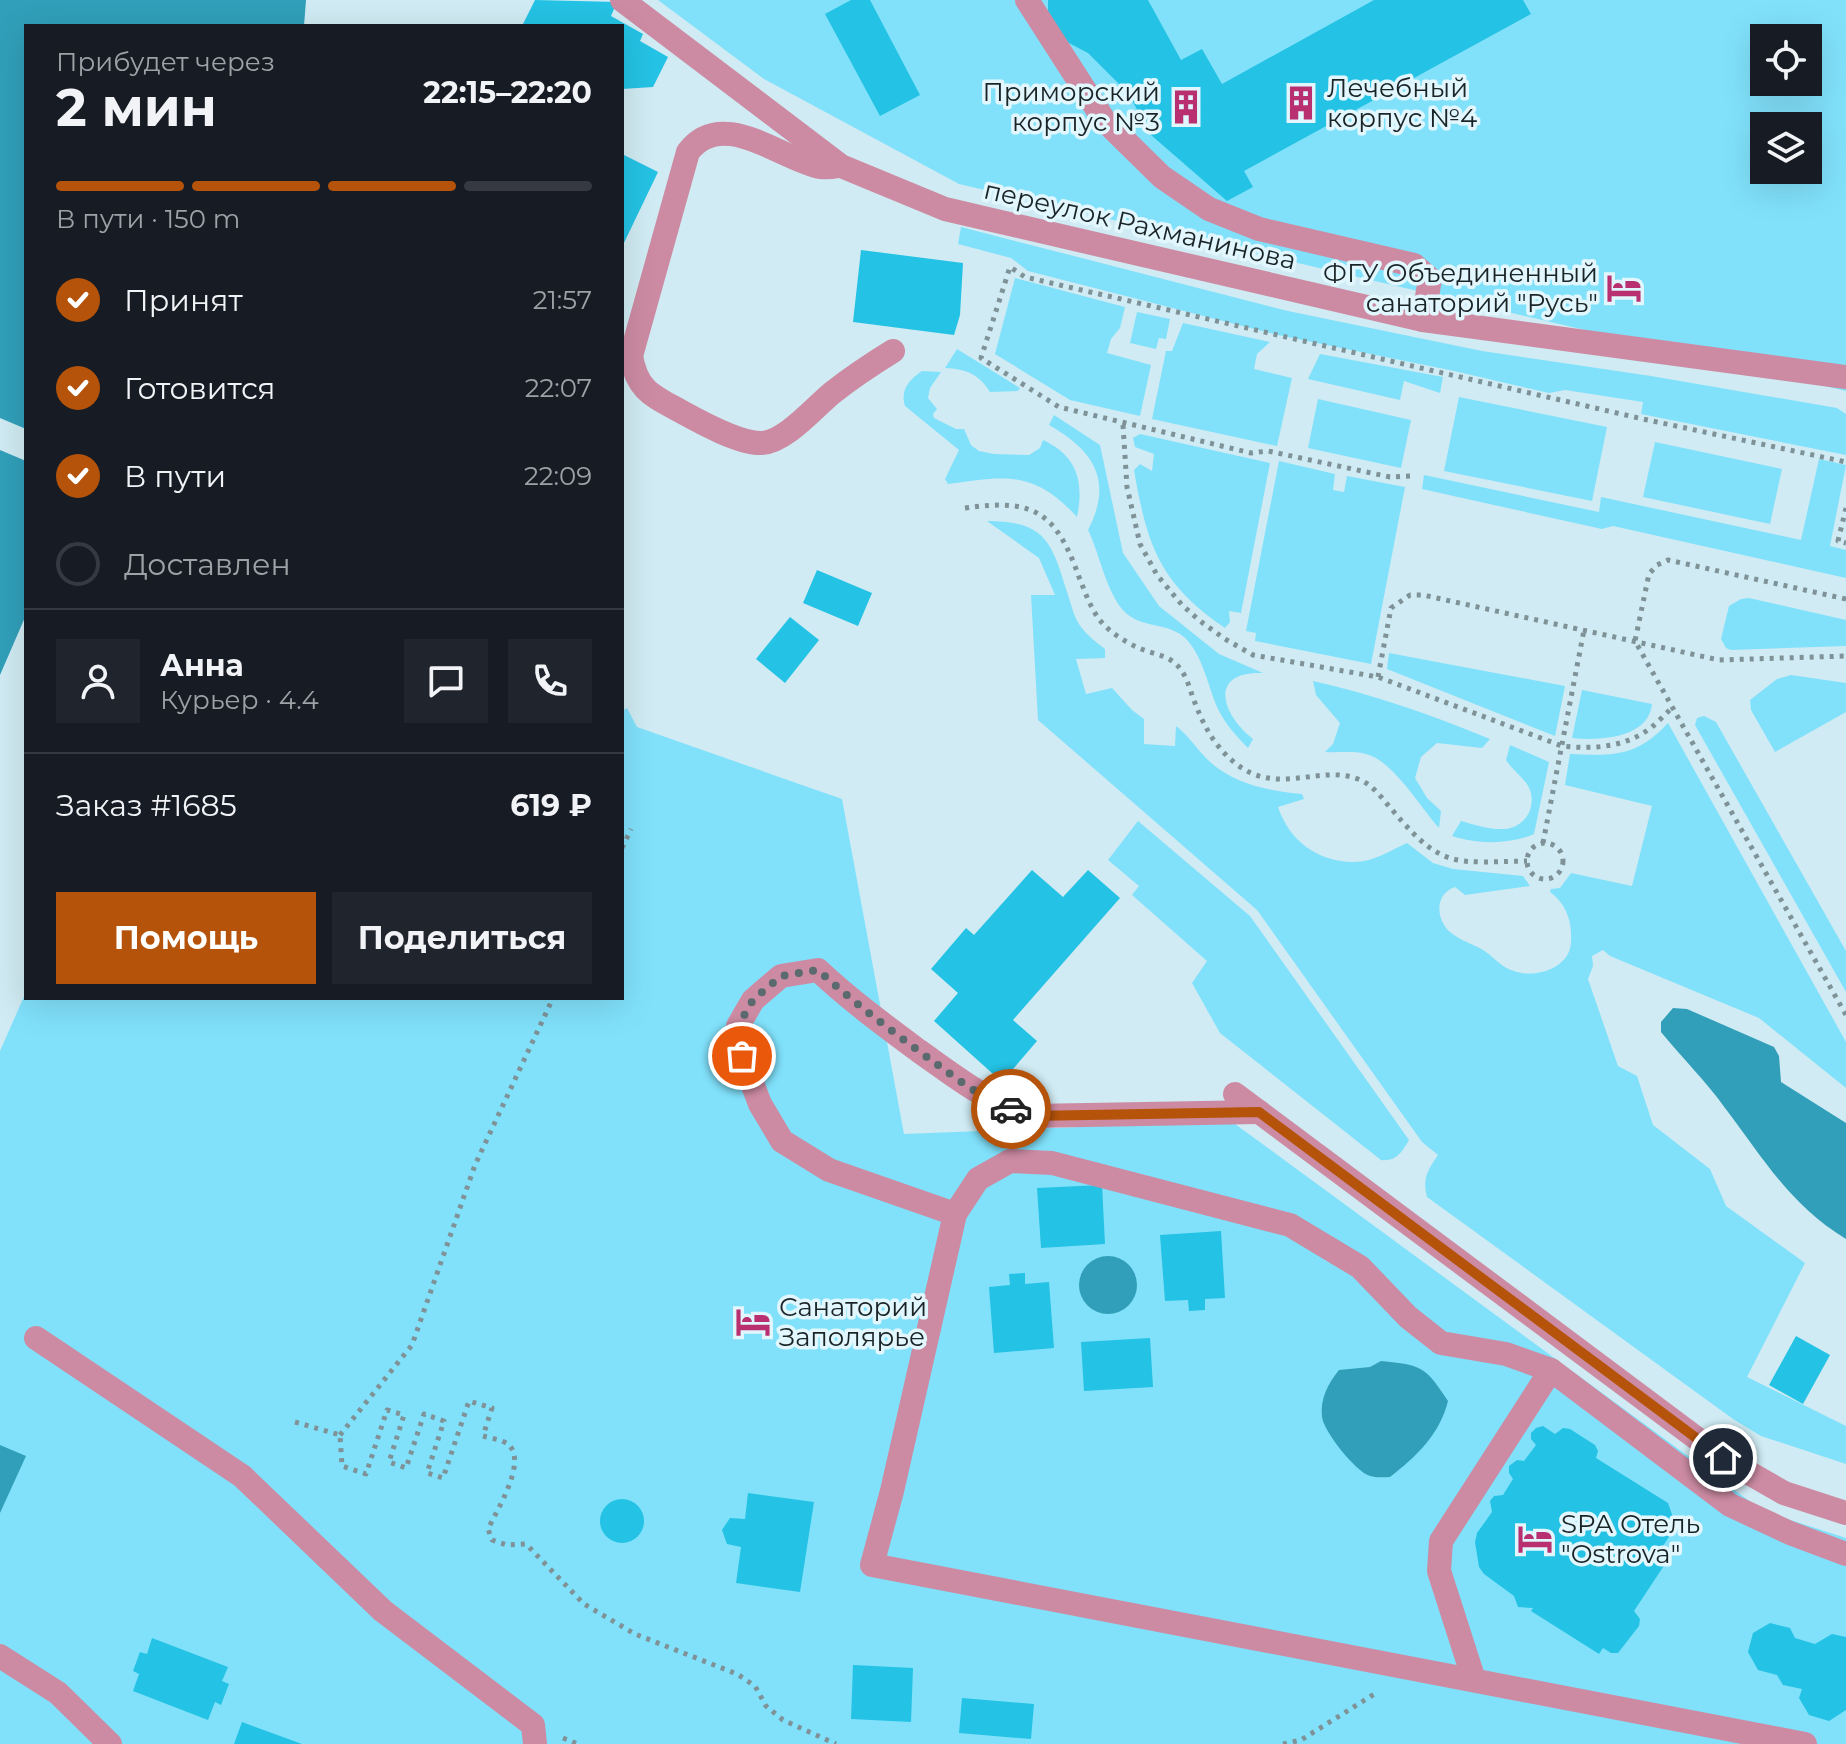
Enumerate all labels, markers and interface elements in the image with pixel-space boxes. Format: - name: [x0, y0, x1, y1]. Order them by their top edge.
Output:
- map controls: [1750, 24, 1822, 184]
- button: locate: [1750, 24, 1822, 96]
- text: Прибудет через: [56, 46, 275, 78]
- place label: Лечебный корпус №4: [1327, 72, 1477, 134]
- text: 22:15–22:20: [423, 74, 592, 111]
- text: 2 мин: [56, 76, 217, 139]
- place label: Приморский корпус №3: [982, 76, 1160, 138]
- building icon: Лечебный корпус №4: [1282, 84, 1320, 122]
- building icon: Приморский корпус №3: [1167, 88, 1205, 126]
- button: layers: [1750, 112, 1822, 184]
- street label: переулок Рахманинова: [981, 174, 1299, 276]
- text: В пути · 150 m: [56, 203, 240, 235]
- place label: ФГУ Объединенный санаторий "Русь": [1323, 257, 1598, 319]
- hotel icon: ФГУ Объединенный санаторий "Русь": [1605, 269, 1643, 307]
- icon: check: [56, 278, 100, 322]
- text: Принят: [124, 282, 243, 319]
- text: 21:57: [533, 284, 592, 316]
- icon: check: [56, 366, 100, 410]
- text: Готовится: [124, 370, 276, 407]
- text: 22:07: [525, 372, 592, 404]
- icon: check: [56, 454, 100, 498]
- text: В пути: [124, 458, 226, 495]
- text: 22:09: [524, 460, 592, 492]
- text: Доставлен: [124, 546, 291, 583]
- button: person: [56, 639, 140, 723]
- button: chat: [404, 639, 488, 723]
- button: phone: [508, 639, 592, 723]
- text: Анна: [160, 647, 244, 684]
- text: Курьер · 4.4: [160, 684, 319, 716]
- text: Заказ #1685: [56, 787, 237, 824]
- text: 619 ₽: [510, 787, 592, 824]
- button: Помощь: [56, 892, 316, 984]
- button: Поделиться: [332, 892, 592, 984]
- pin: [708, 1022, 776, 1090]
- icon: bag: [720, 1034, 764, 1078]
- courier: [971, 1069, 1051, 1149]
- icon: car: [989, 1087, 1033, 1131]
- place label: Санаторий Заполярье: [779, 1291, 927, 1353]
- hotel icon: Санаторий Заполярье: [734, 1303, 772, 1341]
- pin: [1689, 1424, 1757, 1492]
- icon: home: [1701, 1436, 1745, 1480]
- place label: SPA Отель "Ostrova": [1561, 1508, 1700, 1570]
- hotel icon: SPA Отель "Ostrova": [1516, 1520, 1554, 1558]

